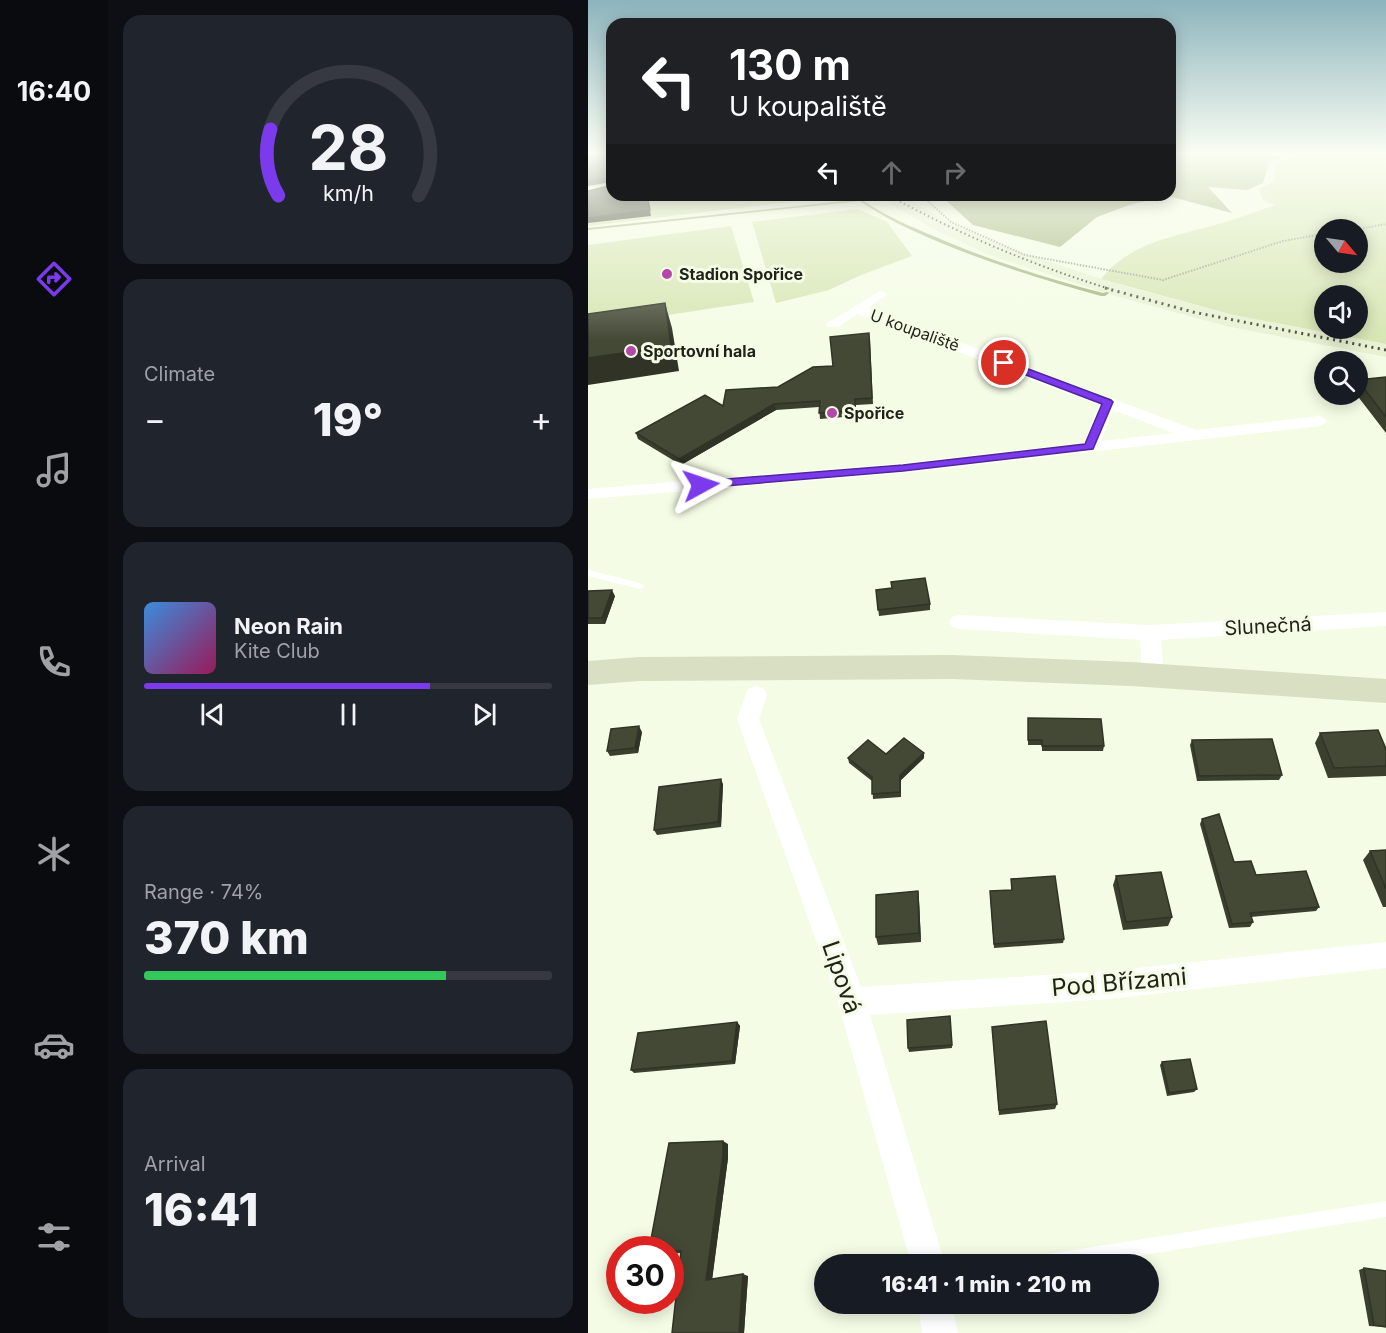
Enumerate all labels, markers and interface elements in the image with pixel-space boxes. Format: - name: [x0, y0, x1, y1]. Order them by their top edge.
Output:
- text: 130 m: [729, 39, 851, 90]
- icon: left: [630, 42, 708, 120]
- text: 16:40: [17, 75, 91, 108]
- text: U koupaliště: [729, 90, 887, 123]
- text: 28: [308, 110, 388, 185]
- icon: left: [812, 156, 845, 189]
- icon: ahead: [875, 156, 908, 189]
- icon: right: [938, 156, 971, 189]
- text: km/h: [323, 181, 373, 207]
- north arrow: [1314, 219, 1368, 273]
- map controls: [1314, 219, 1368, 405]
- icon: directions: [33, 258, 75, 300]
- place label: Stadion Spořice: [679, 264, 803, 284]
- marker: Stadion Spořice: [660, 267, 674, 281]
- button: sound: [1314, 285, 1368, 339]
- street label: U koupaliště: [868, 305, 962, 355]
- pin: [978, 337, 1029, 388]
- place label: Sportovní hala: [643, 341, 756, 361]
- marker: Sportovní hala: [624, 344, 638, 358]
- icon: arrive: [987, 346, 1020, 379]
- button: search: [1314, 351, 1368, 405]
- text: Climate: [144, 362, 215, 386]
- text: 19°: [313, 392, 383, 447]
- text: −: [144, 399, 166, 439]
- text: +: [530, 399, 552, 439]
- place label: Spořice: [844, 403, 904, 423]
- marker: Spořice: [825, 406, 839, 420]
- icon: music: [33, 449, 75, 491]
- position arrow: [669, 453, 733, 517]
- street label: Slunečná: [1224, 612, 1312, 640]
- text: Neon Rain: [234, 613, 343, 639]
- text: Kite Club: [234, 639, 320, 663]
- icon: phone: [33, 641, 75, 683]
- icon: previous: [196, 698, 229, 731]
- icon: pause: [332, 698, 365, 731]
- icon: next: [468, 698, 501, 731]
- icon: climate: [33, 833, 75, 875]
- text: Range · 74%: [144, 880, 263, 904]
- text: 370 km: [144, 910, 309, 965]
- street label: Lipová: [816, 937, 868, 1017]
- street label: Pod Břízami: [1050, 962, 1188, 1002]
- icon: car: [33, 1024, 75, 1066]
- text: Arrival: [144, 1152, 206, 1176]
- text: 16:41: [144, 1182, 258, 1237]
- icon: filters: [33, 1216, 75, 1258]
- speed limit sign: 30: [606, 1236, 684, 1314]
- text: 16:41 · 1 min · 210 m: [882, 1271, 1091, 1297]

